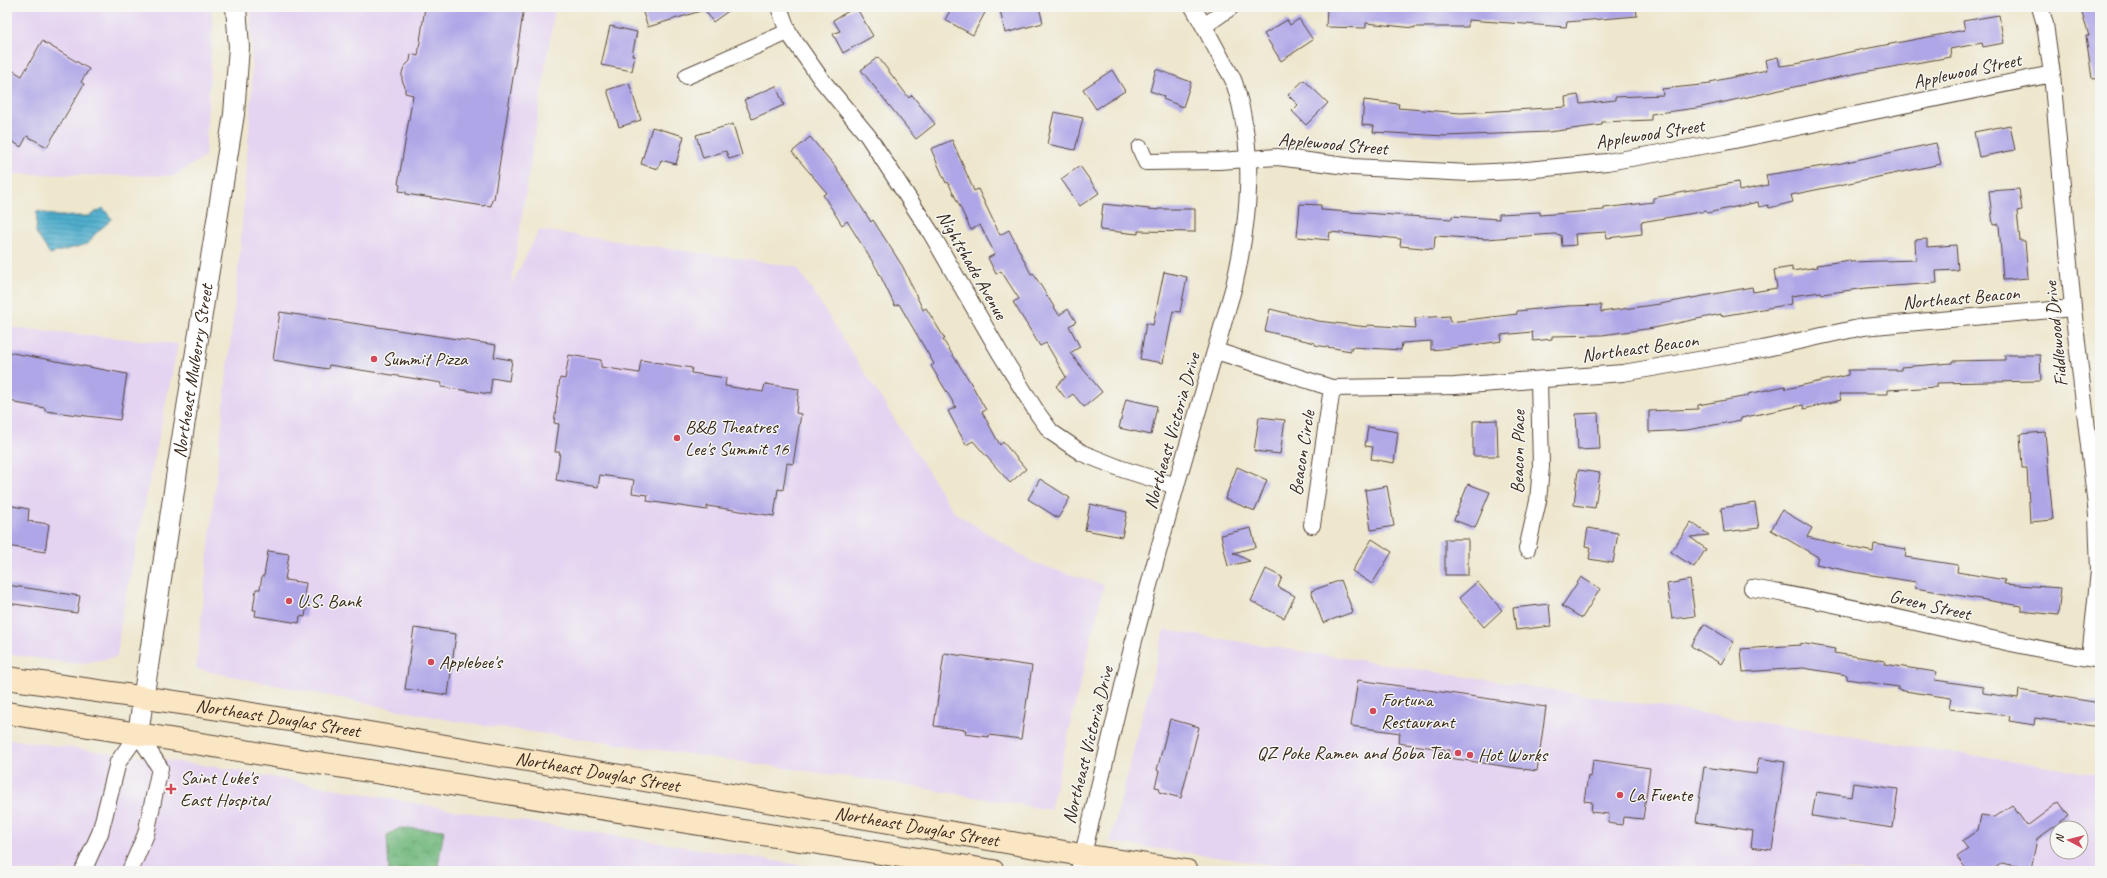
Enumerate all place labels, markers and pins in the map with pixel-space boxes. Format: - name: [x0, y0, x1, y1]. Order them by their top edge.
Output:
- place label: Summit Pizza: [382, 347, 469, 371]
- marker: Summit Pizza: [369, 354, 379, 364]
- place label: B&B Theatres Lee's Summit 16: [685, 415, 790, 461]
- marker: B&B Theatres Lee's Summit 16: [672, 433, 682, 443]
- place label: U.S. Bank: [297, 589, 362, 613]
- marker: U.S. Bank: [284, 596, 294, 606]
- place label: Applebee's: [439, 650, 504, 674]
- marker: Applebee's: [426, 657, 436, 667]
- place label: Fortuna Restaurant: [1381, 688, 1456, 734]
- marker: Fortuna Restaurant: [1368, 706, 1378, 716]
- place label: QZ Poke Ramen and Boba Tea: [1257, 741, 1452, 765]
- place label: Hot Works: [1478, 743, 1549, 767]
- marker: QZ Poke Ramen and Boba Tea: [1453, 748, 1463, 758]
- marker: Hot Works: [1465, 750, 1475, 760]
- place label: Saint Luke's East Hospital: [180, 766, 272, 812]
- marker: Saint Luke's East Hospital: [165, 783, 177, 795]
- place label: La Fuente: [1628, 783, 1694, 807]
- marker: La Fuente: [1615, 790, 1625, 800]

